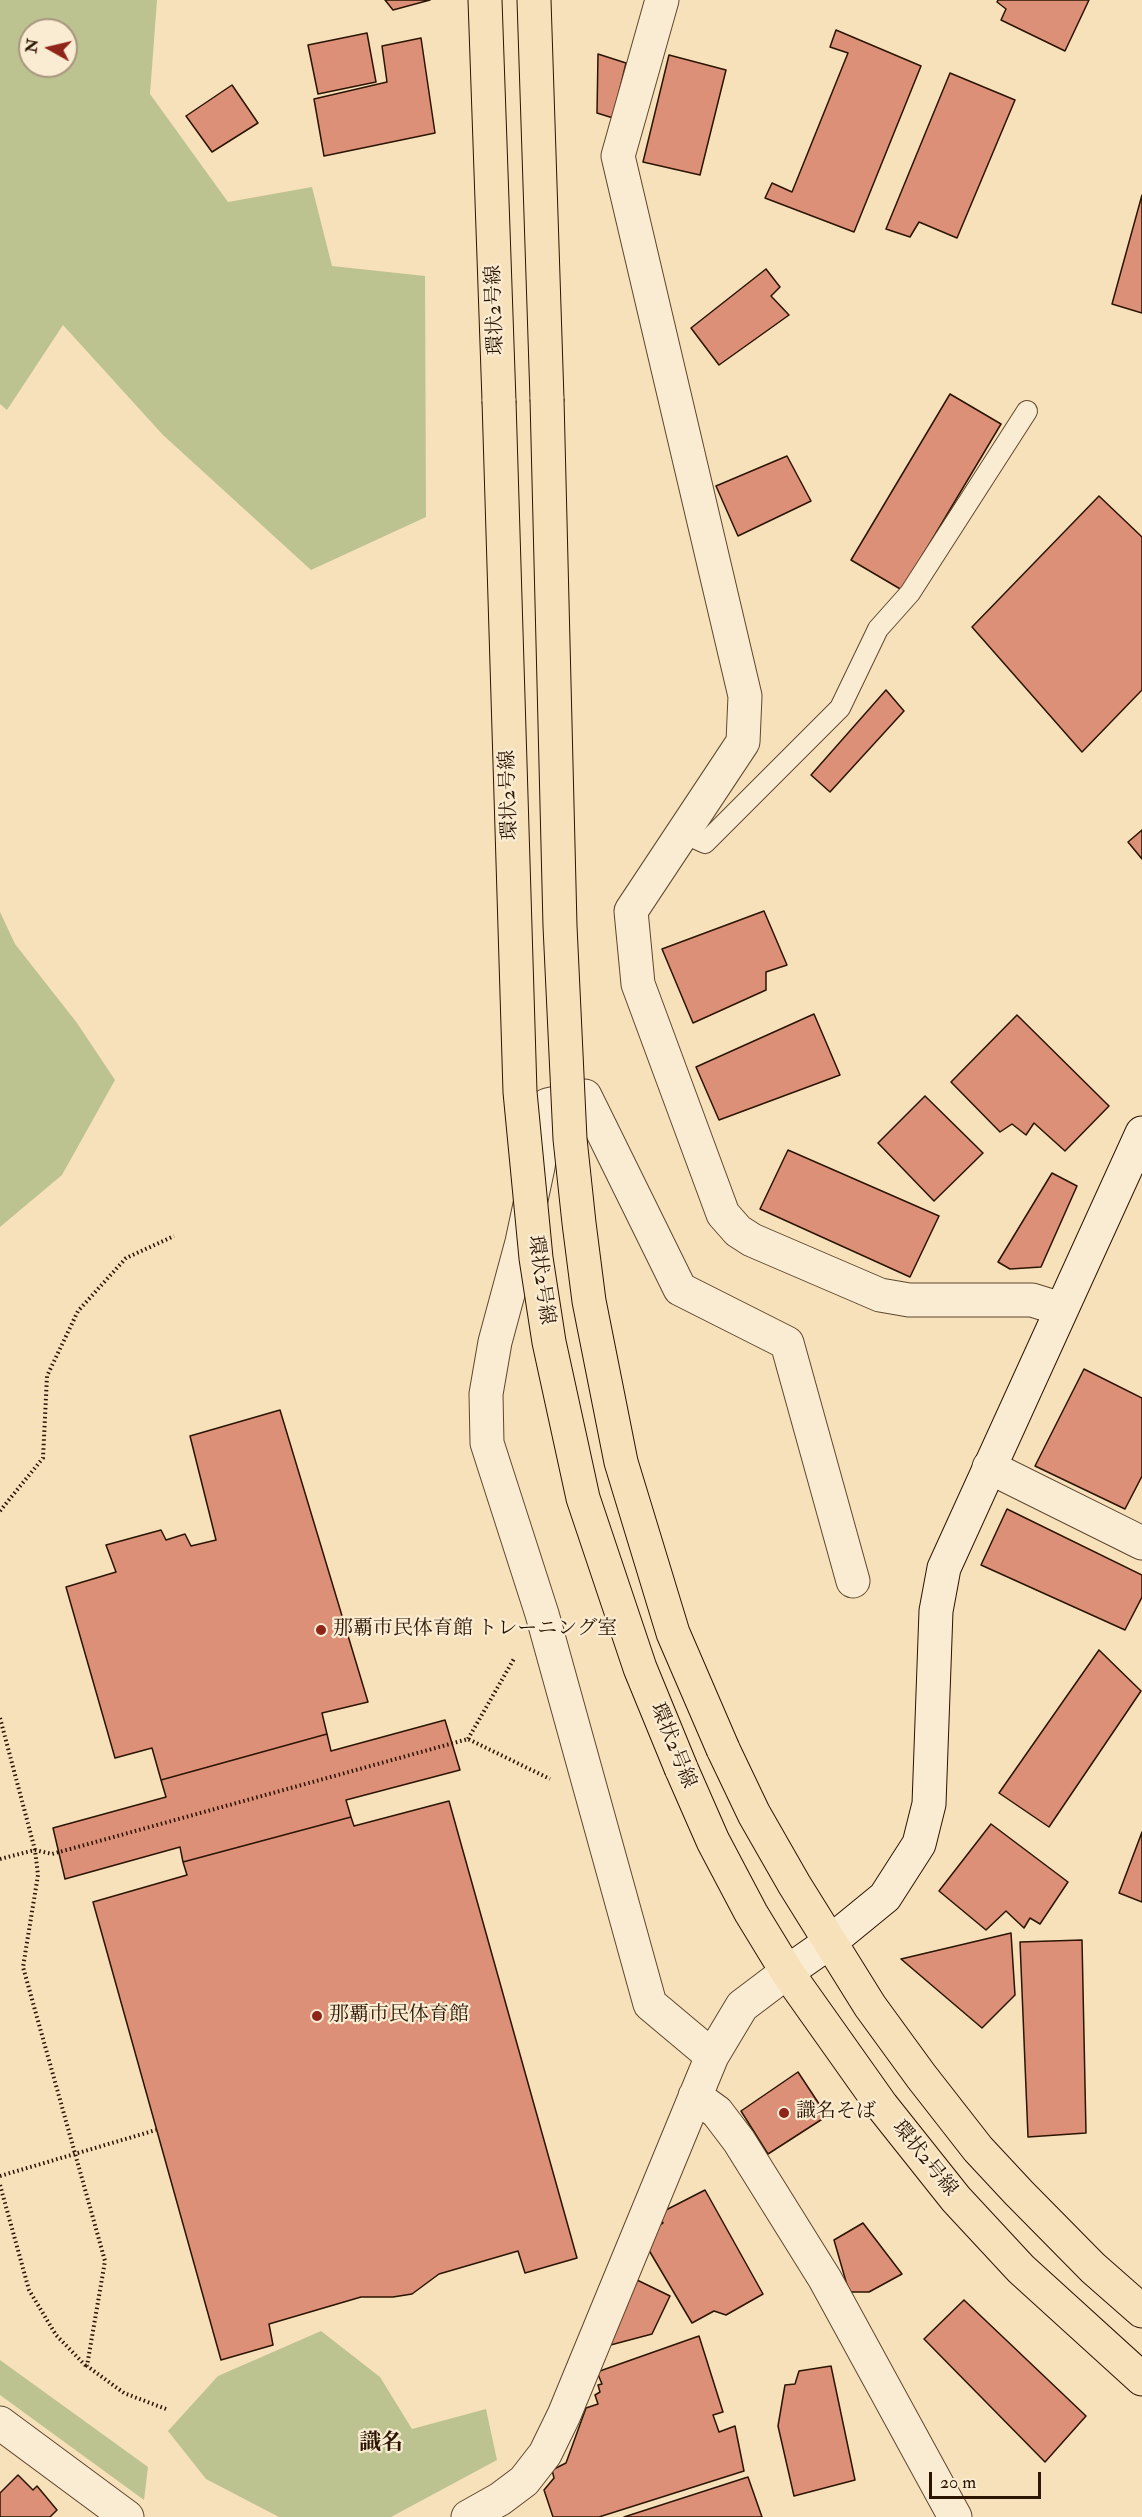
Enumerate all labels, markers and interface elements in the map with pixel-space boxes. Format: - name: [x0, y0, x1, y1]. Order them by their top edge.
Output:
- north arrow: [18, 18, 78, 78]
- text: N: [21, 37, 43, 54]
- street label: 環状2号線: [482, 265, 510, 355]
- street label: 環状2号線: [496, 750, 524, 840]
- street label: 環状2号線: [522, 1234, 558, 1326]
- place label: 那覇市民体育館 トレーニング室: [333, 1618, 617, 1642]
- marker: 那覇市民体育館 トレーニング室: [314, 1623, 328, 1637]
- street label: 環状2号線: [644, 1700, 700, 1792]
- place label: 那覇市民体育館: [329, 2004, 469, 2028]
- marker: 那覇市民体育館: [310, 2009, 324, 2023]
- place label: 識名そば: [796, 2101, 876, 2125]
- marker: 識名そば: [777, 2106, 791, 2120]
- street label: 環状2号線: [886, 2116, 962, 2202]
- district label: 識名: [359, 2431, 403, 2457]
- scale bar: [932, 2460, 1044, 2498]
- text: 20 m: [940, 2471, 976, 2494]

